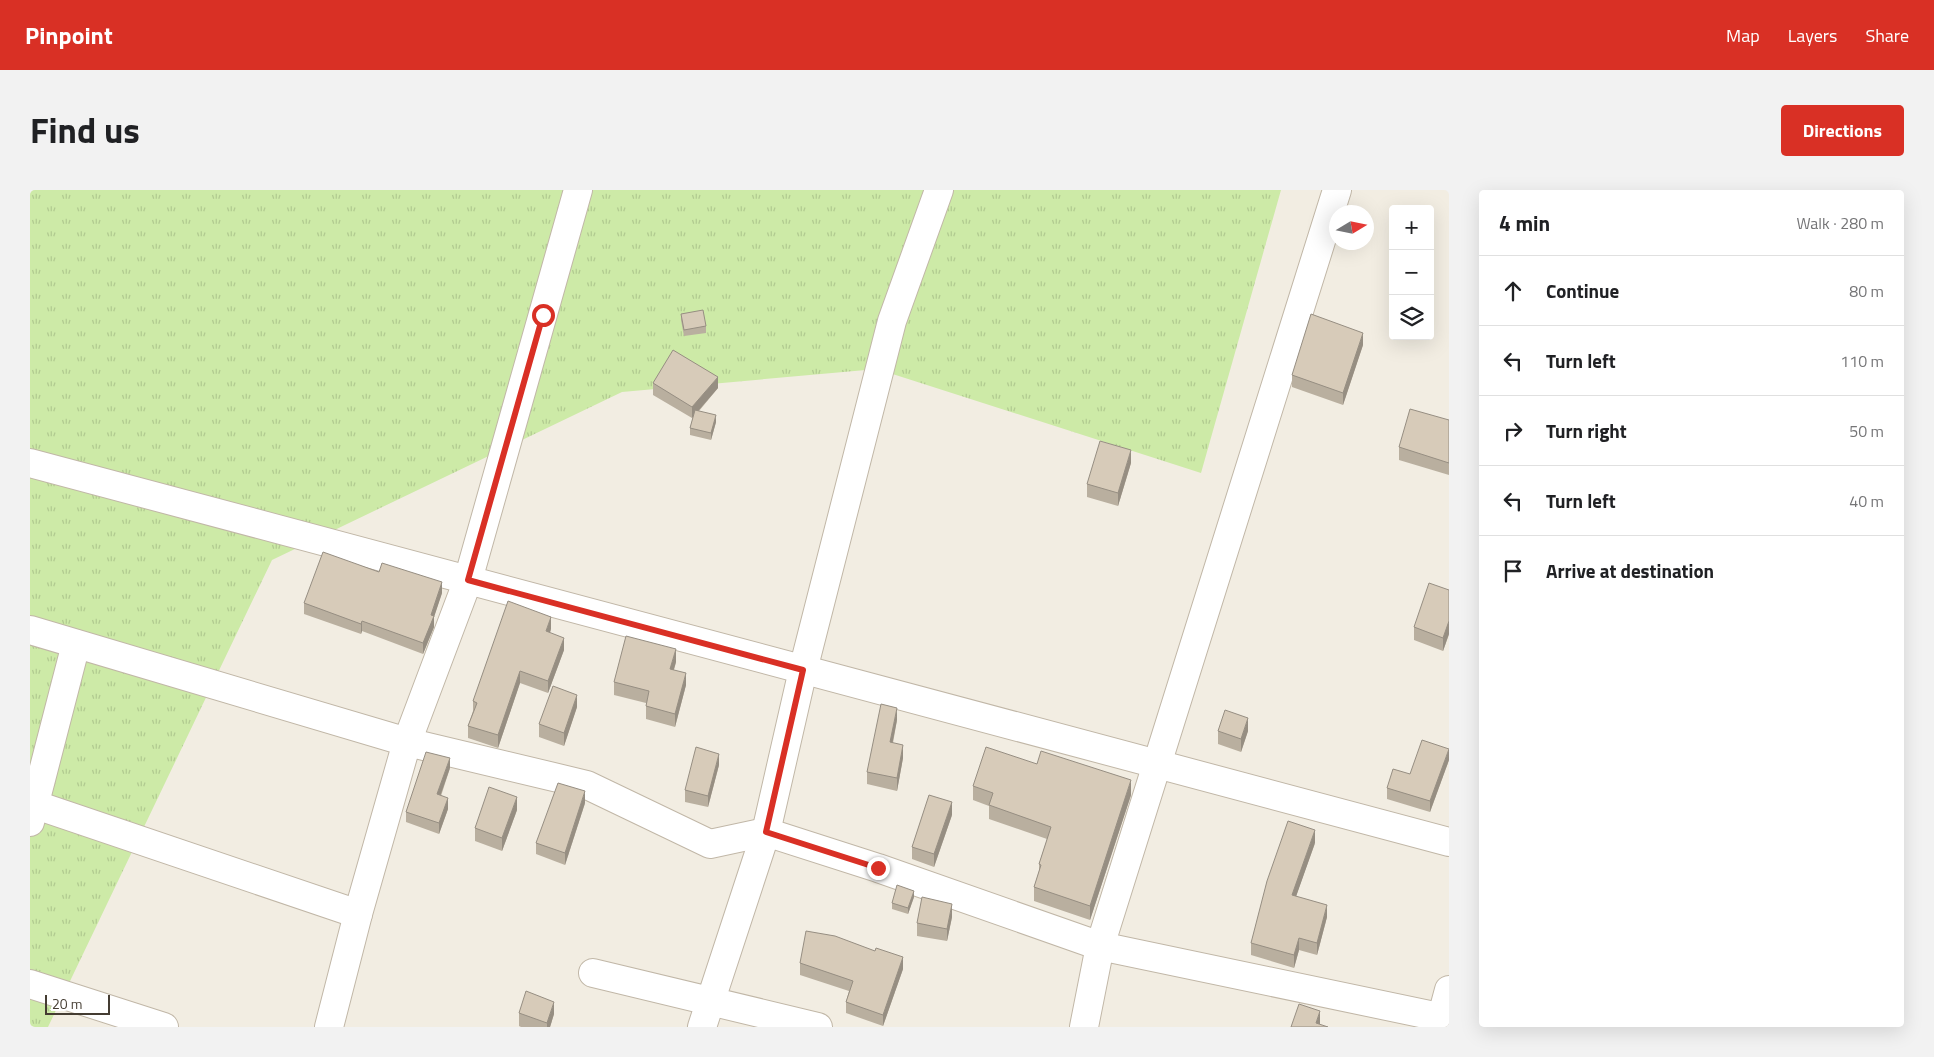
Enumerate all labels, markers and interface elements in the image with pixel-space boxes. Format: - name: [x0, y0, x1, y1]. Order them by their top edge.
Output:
- text: Pinpoint: [25, 17, 113, 53]
- text: Map: [1726, 22, 1760, 49]
- text: Layers: [1788, 22, 1837, 49]
- text: Share: [1865, 22, 1909, 49]
- text: Find us: [30, 103, 140, 157]
- button: Directions: [1781, 105, 1904, 156]
- north arrow: [1329, 205, 1374, 250]
- map controls: [1389, 205, 1434, 340]
- button: +: [1389, 205, 1434, 250]
- text: 4 min: [1499, 207, 1550, 239]
- text: Walk · 280 m: [1796, 211, 1884, 235]
- button: −: [1389, 250, 1434, 295]
- text: Continue: [1546, 276, 1619, 305]
- icon: ahead: [1499, 277, 1527, 305]
- text: 80 m: [1849, 279, 1884, 303]
- button: layers: [1389, 295, 1434, 340]
- route start: [532, 304, 555, 327]
- text: Turn left: [1546, 346, 1616, 375]
- icon: left: [1499, 347, 1527, 375]
- text: 110 m: [1840, 349, 1884, 373]
- text: Turn right: [1546, 416, 1627, 445]
- icon: right: [1499, 417, 1527, 445]
- text: 50 m: [1849, 419, 1884, 443]
- text: Turn left: [1546, 486, 1616, 515]
- icon: left: [1499, 487, 1527, 515]
- text: 40 m: [1849, 489, 1884, 513]
- text: Arrive at destination: [1546, 556, 1714, 585]
- icon: arrive: [1499, 557, 1527, 585]
- route end: [867, 857, 890, 880]
- scale bar: [45, 992, 110, 1015]
- text: 20 m: [52, 993, 82, 1014]

